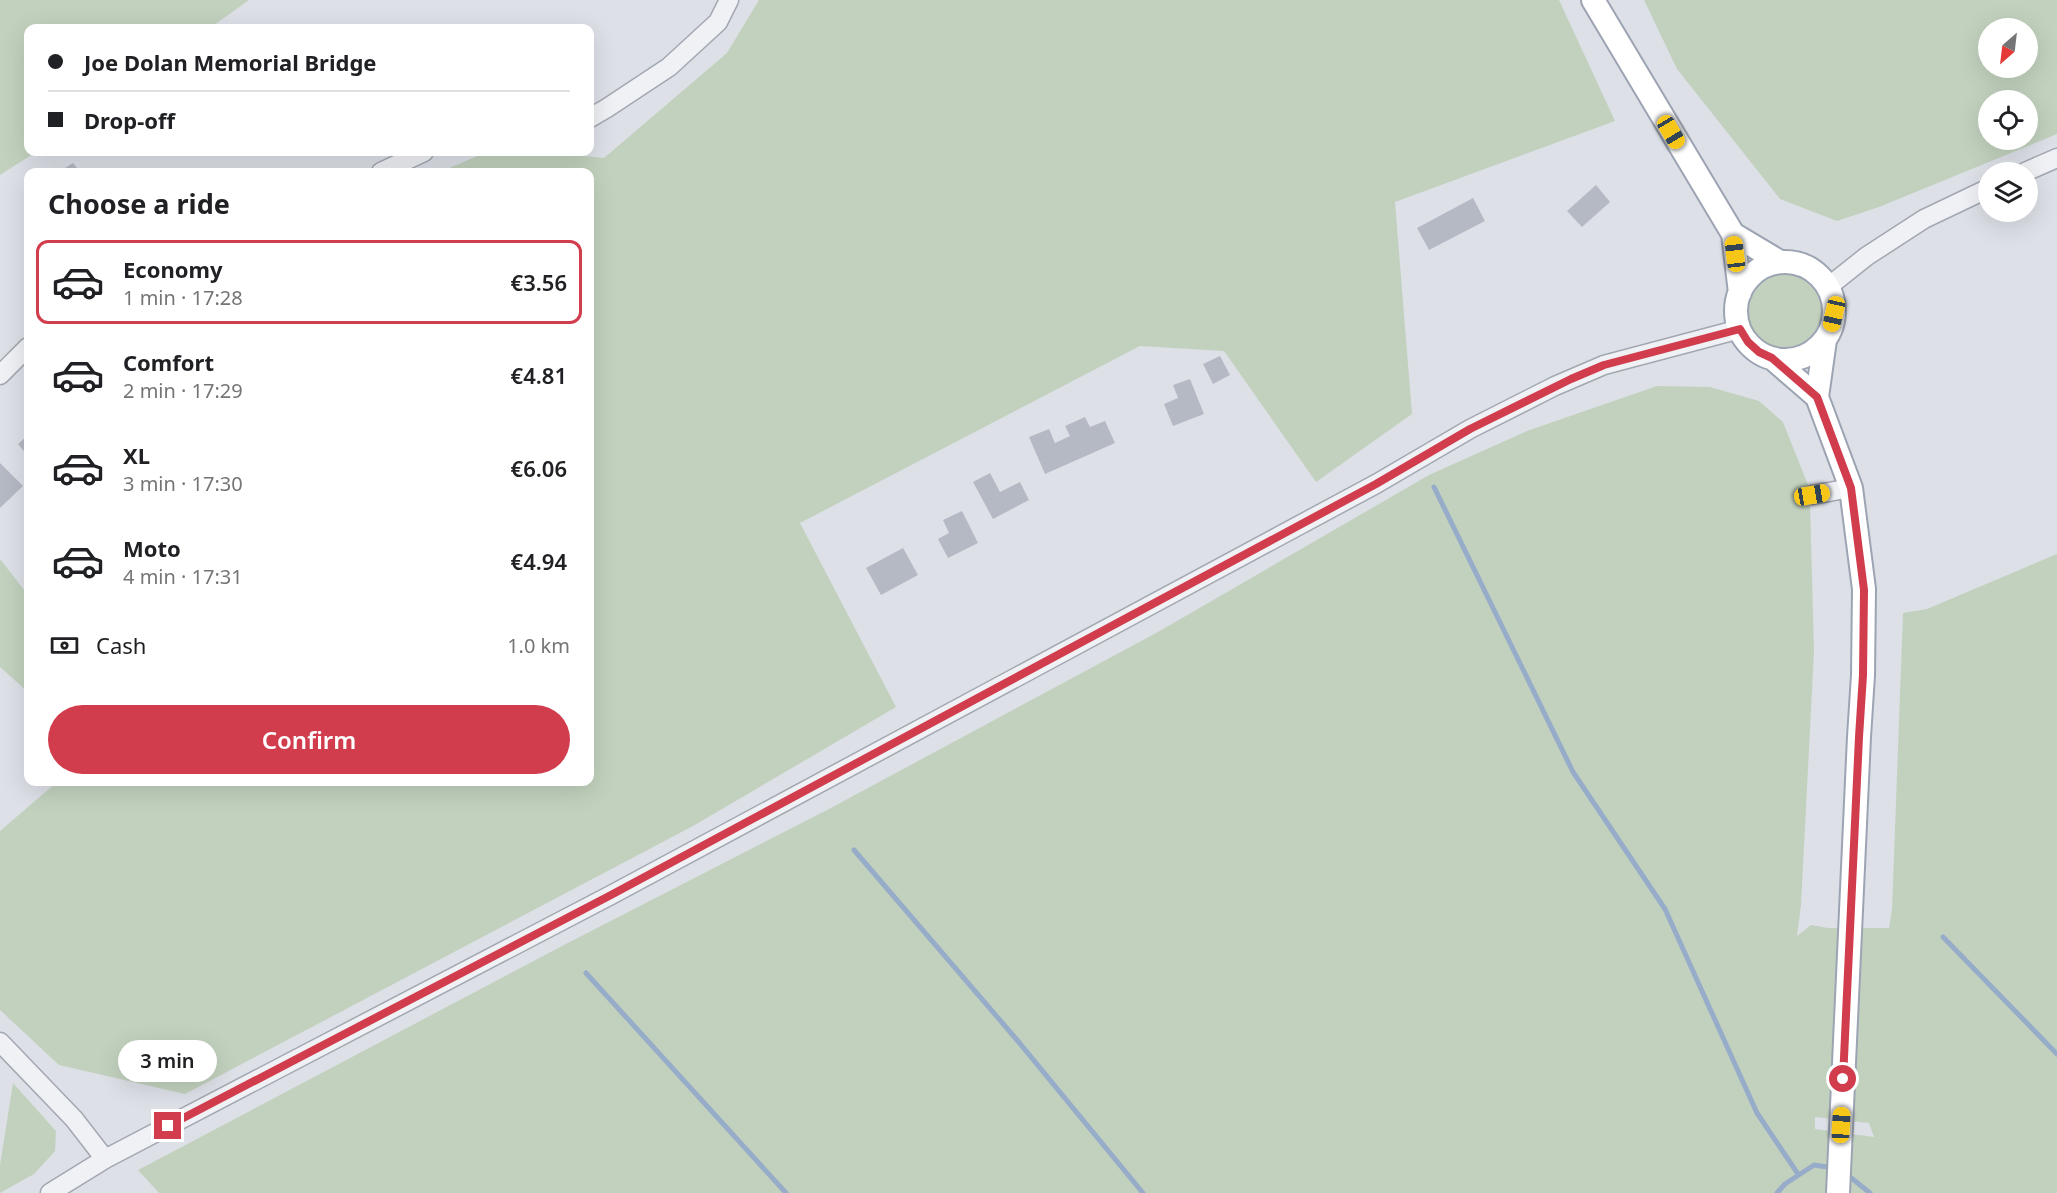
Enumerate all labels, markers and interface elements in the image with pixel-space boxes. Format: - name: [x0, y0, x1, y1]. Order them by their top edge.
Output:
- north arrow: [1978, 18, 2038, 78]
- map controls: [1978, 18, 2038, 222]
- text: Joe Dolan Memorial Bridge: [84, 47, 376, 77]
- button: locate: [1978, 90, 2038, 150]
- text: Drop-off: [84, 105, 175, 135]
- car: [1654, 112, 1688, 152]
- button: layers: [1978, 162, 2038, 222]
- text: Choose a ride: [48, 185, 230, 222]
- car: [1724, 235, 1746, 273]
- text: Economy: [123, 254, 222, 284]
- icon: car: [51, 255, 105, 309]
- text: €3.56: [511, 267, 567, 297]
- text: 1 min · 17:28: [123, 284, 243, 311]
- car: [1821, 294, 1847, 334]
- text: Comfort: [123, 347, 214, 377]
- icon: car: [51, 348, 105, 402]
- text: €4.81: [511, 360, 567, 390]
- text: 2 min · 17:29: [123, 377, 243, 404]
- text: XL: [123, 440, 150, 470]
- icon: car: [51, 441, 105, 495]
- text: €6.06: [511, 453, 567, 483]
- text: 3 min · 17:30: [123, 470, 243, 497]
- car: [1793, 483, 1831, 507]
- text: Moto: [123, 533, 181, 563]
- icon: car: [51, 534, 105, 588]
- text: €4.94: [511, 546, 567, 576]
- text: 4 min · 17:31: [123, 563, 243, 590]
- icon: cash: [48, 629, 81, 662]
- text: Cash: [96, 630, 146, 660]
- text: 1.0 km: [507, 632, 570, 659]
- button: Confirm: [48, 705, 570, 774]
- callout: 3 min: [118, 1039, 218, 1081]
- text: 3 min: [140, 1047, 195, 1074]
- route start: [1829, 1065, 1856, 1092]
- car: [1831, 1107, 1851, 1143]
- route end: [154, 1112, 181, 1139]

